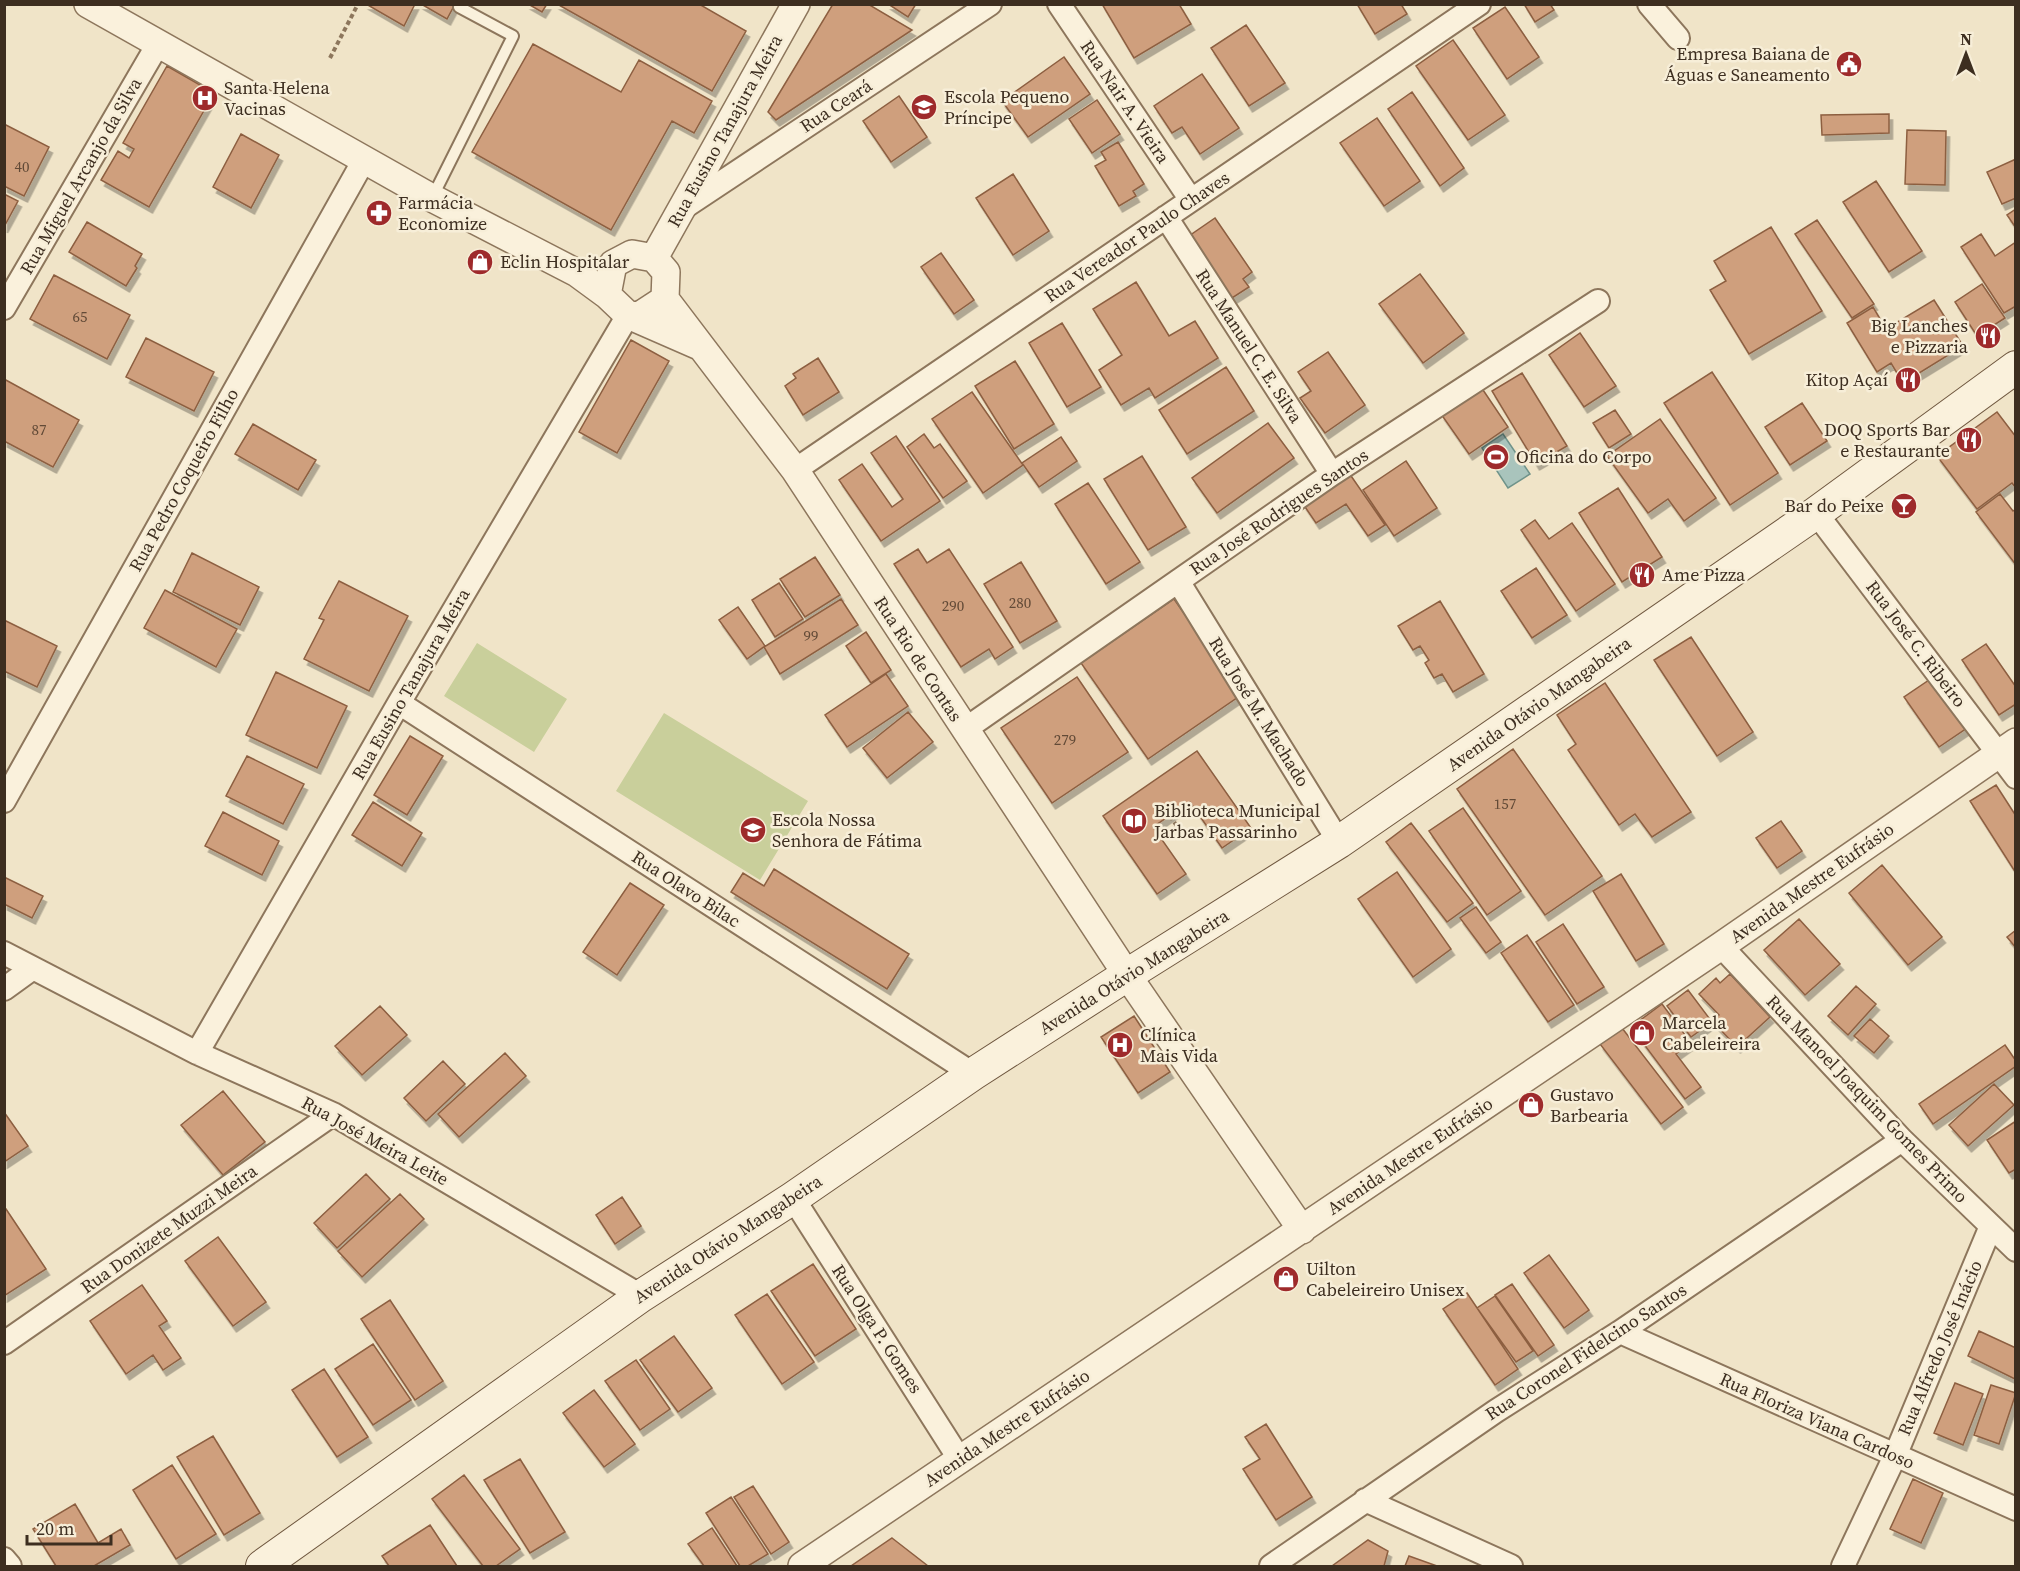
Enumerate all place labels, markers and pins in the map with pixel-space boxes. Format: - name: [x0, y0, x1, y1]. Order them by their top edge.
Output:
- place label: Empresa Baiana de Águas e Saneamento: [1664, 41, 1830, 87]
- public building icon: Empresa Baiana de Águas e Saneamento: [1834, 49, 1864, 79]
- place label: Santa Helena Vacinas: [224, 75, 331, 121]
- hospital icon: Santa Helena Vacinas: [190, 83, 220, 113]
- place label: Escola Pequeno Príncipe: [944, 84, 1070, 130]
- school or university icon: Escola Pequeno Príncipe: [909, 92, 939, 122]
- place label: Farmácia Economize: [398, 190, 487, 236]
- pharmacy icon: Farmácia Economize: [364, 198, 394, 228]
- shop icon: Eclin Hospitalar: [465, 247, 495, 277]
- place label: Eclin Hospitalar: [500, 249, 630, 274]
- place label: Big Lanches e Pizzaria: [1871, 313, 1969, 359]
- restaurant icon: Big Lanches e Pizzaria: [1973, 321, 2003, 351]
- restaurant icon: Kitop Açaí: [1893, 365, 1923, 395]
- place label: Kitop Açaí: [1805, 367, 1888, 392]
- place label: DOQ Sports Bar e Restaurante: [1824, 417, 1950, 463]
- restaurant icon: DOQ Sports Bar e Restaurante: [1954, 425, 1984, 455]
- sports icon: Oficina do Corpo: [1481, 442, 1511, 472]
- place label: Oficina do Corpo: [1516, 444, 1652, 469]
- bar icon: Bar do Peixe: [1889, 491, 1919, 521]
- place label: Bar do Peixe: [1784, 493, 1884, 518]
- restaurant icon: Ame Pizza: [1627, 560, 1657, 590]
- place label: Ame Pizza: [1662, 562, 1746, 587]
- place label: Biblioteca Municipal Jarbas Passarinho: [1153, 798, 1320, 844]
- library icon: Biblioteca Municipal Jarbas Passarinho: [1119, 806, 1149, 836]
- place label: Escola Nossa Senhora de Fátima: [772, 807, 923, 853]
- school or university icon: Escola Nossa Senhora de Fátima: [738, 815, 768, 845]
- place label: Marcela Cabeleireira: [1662, 1010, 1761, 1056]
- shop icon: Marcela Cabeleireira: [1627, 1018, 1657, 1048]
- place label: Clínica Mais Vida: [1140, 1022, 1219, 1068]
- hospital icon: Clínica Mais Vida: [1105, 1030, 1135, 1060]
- place label: Gustavo Barbearia: [1550, 1082, 1629, 1128]
- shop icon: Gustavo Barbearia: [1516, 1090, 1546, 1120]
- place label: Uilton Cabeleireiro Unisex: [1306, 1256, 1465, 1302]
- shop icon: Uilton Cabeleireiro Unisex: [1271, 1264, 1301, 1294]

